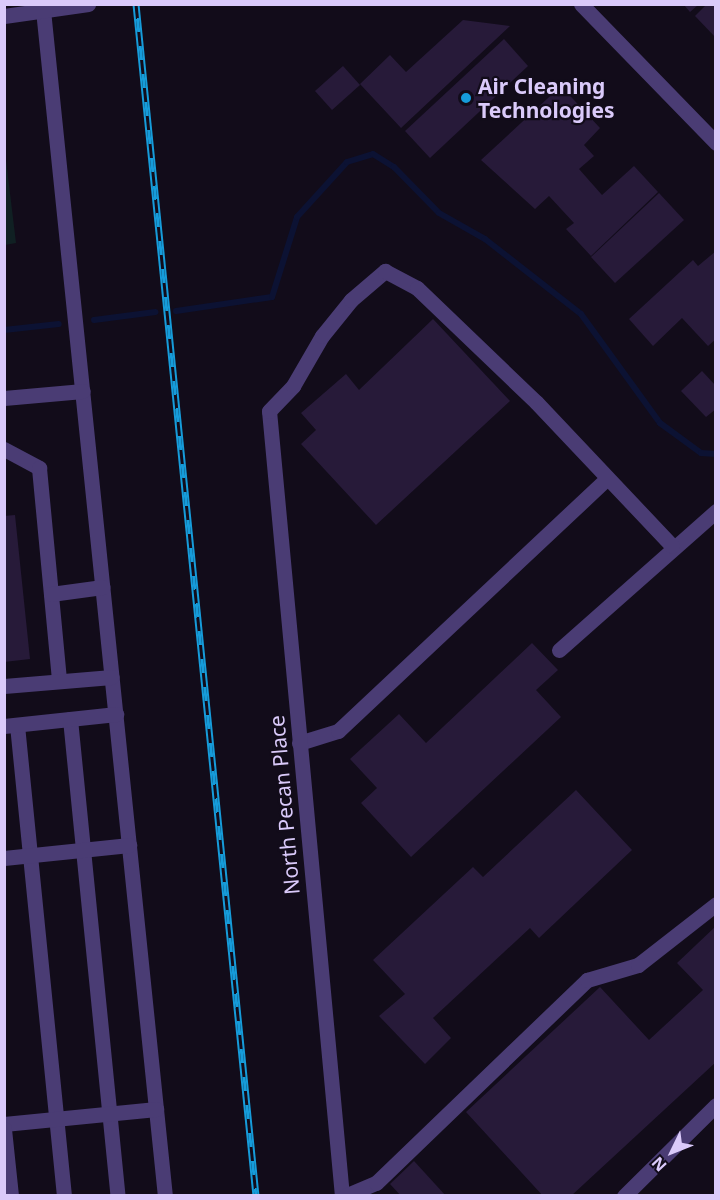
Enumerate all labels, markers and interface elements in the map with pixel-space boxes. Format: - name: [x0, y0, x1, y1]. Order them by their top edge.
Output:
- place label: Air Cleaning Technologies: [478, 73, 614, 123]
- marker: Air Cleaning Technologies: [459, 91, 473, 105]
- street label: North Pecan Place: [264, 714, 304, 896]
- north arrow: [642, 1122, 702, 1182]
- text: N: [646, 1152, 671, 1177]

